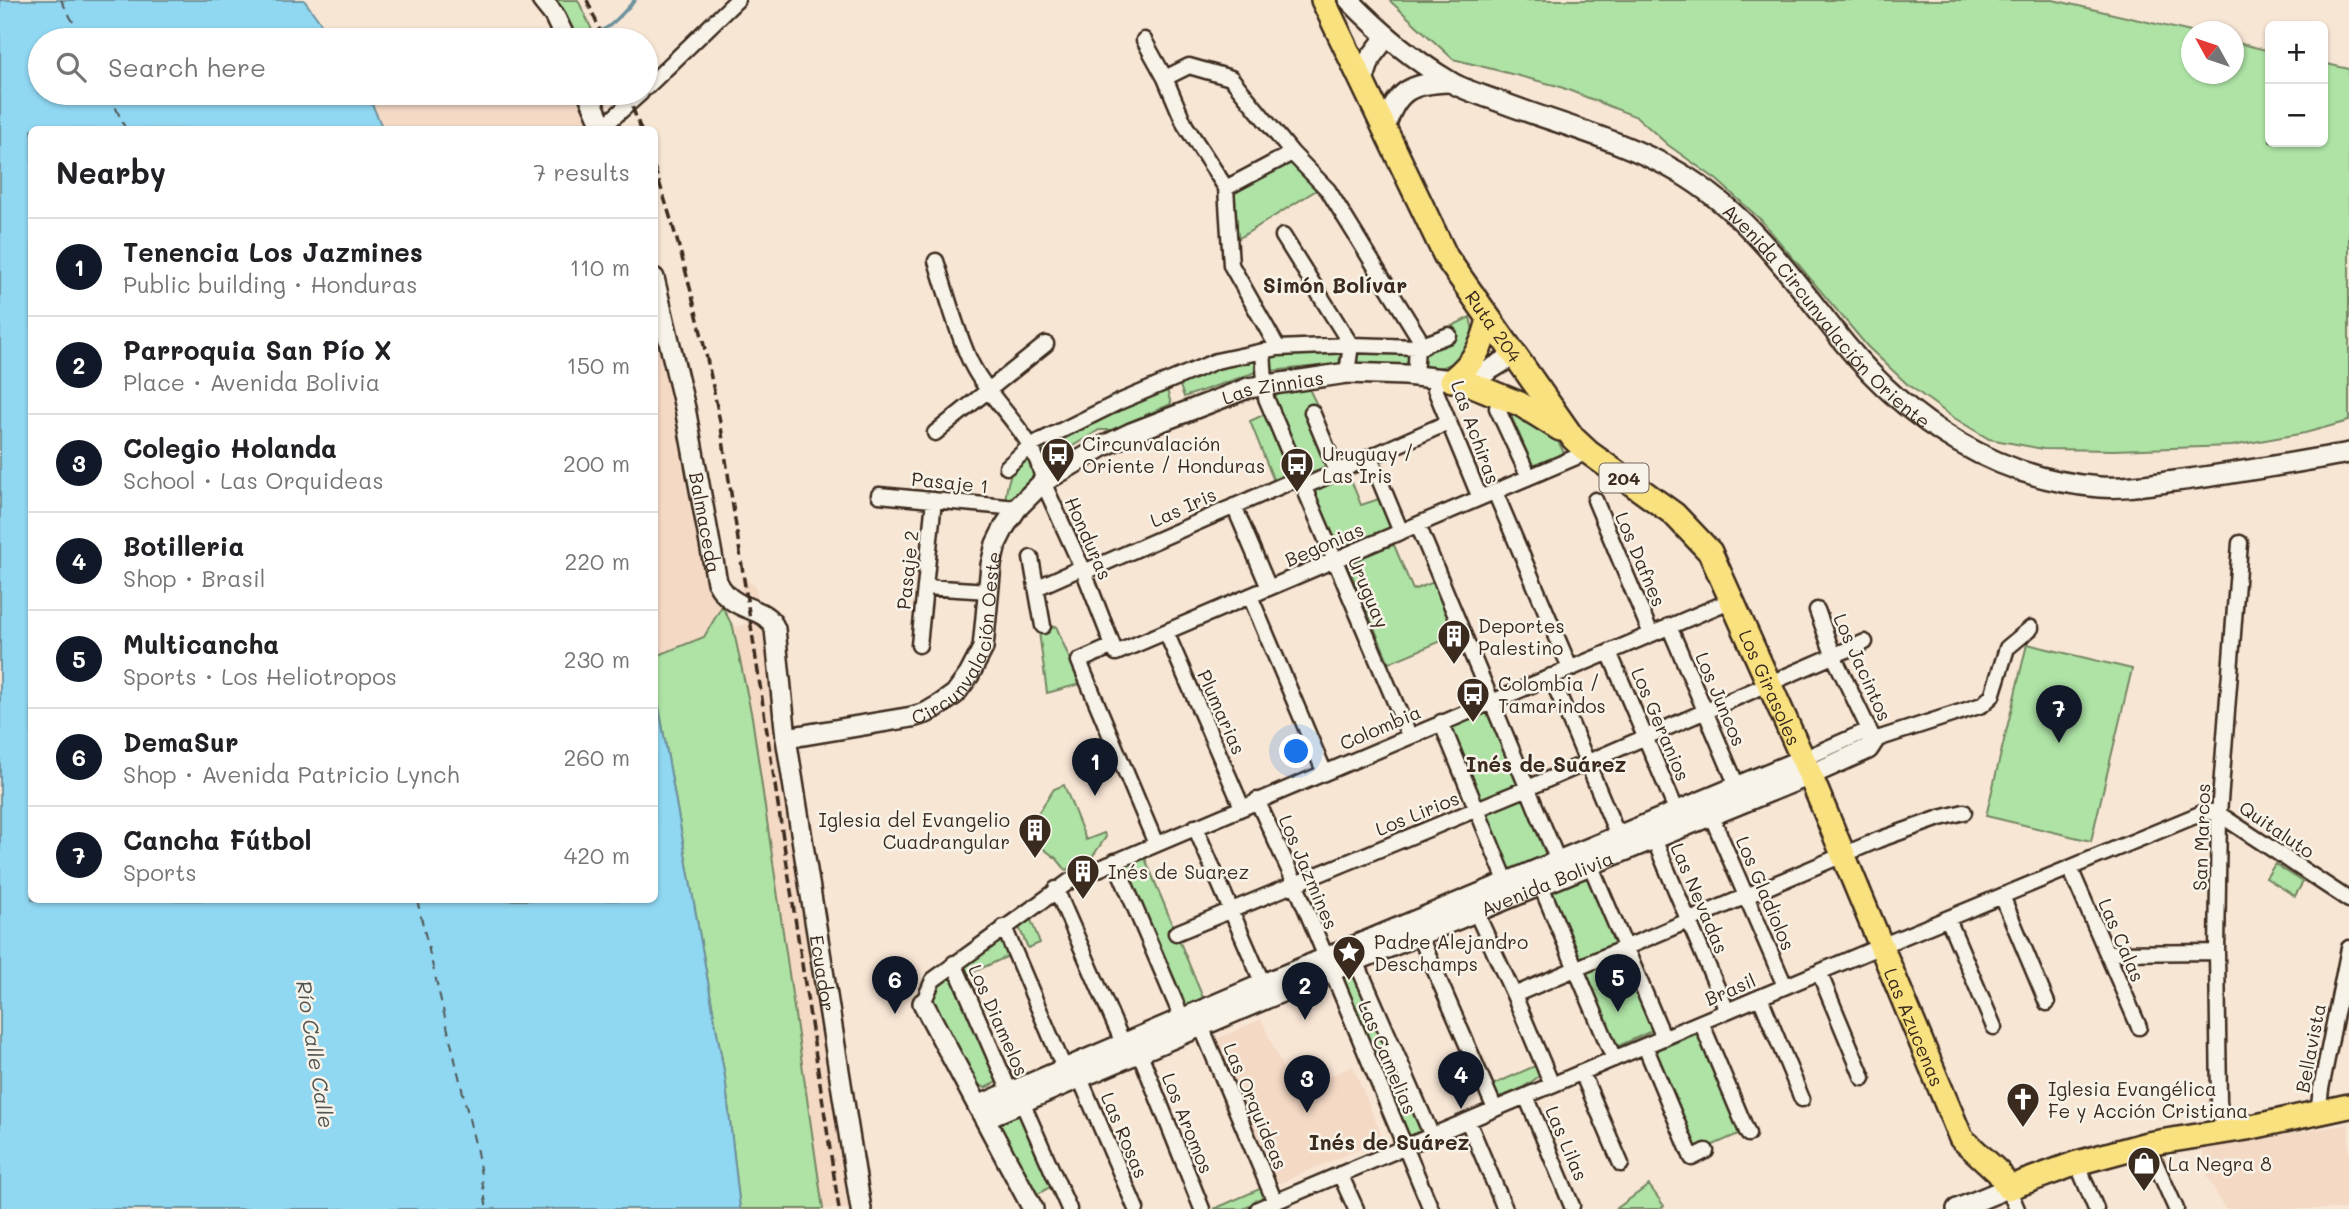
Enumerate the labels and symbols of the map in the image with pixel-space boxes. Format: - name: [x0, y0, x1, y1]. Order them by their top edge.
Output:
- north arrow: [2181, 21, 2244, 84]
- street label: Avenida Circunvalación Oriente: [1718, 198, 1936, 433]
- district label: Simón Bolívar: [1263, 271, 1407, 298]
- street label: Ruta 204: [1460, 285, 1528, 367]
- street label: Las Zinnias: [1218, 364, 1325, 410]
- street label: Las Achiras: [1446, 377, 1506, 487]
- place label: Circunvalación Oriente / Honduras: [1082, 431, 1265, 478]
- bus stop icon: Circunvalación Oriente / Honduras: [1039, 435, 1077, 484]
- place label: Uruguay / Las Iris: [1322, 441, 1414, 488]
- bus stop icon: Uruguay / Las Iris: [1278, 445, 1316, 494]
- road number: 204: [1600, 464, 1648, 492]
- street label: Pasaje 1: [910, 466, 990, 498]
- street label: Balmaceda: [685, 470, 728, 575]
- street label: Las Iris: [1146, 481, 1220, 533]
- street label: Honduras: [1060, 493, 1118, 583]
- street label: Los Dafnes: [1610, 508, 1672, 610]
- street label: Begonias: [1281, 516, 1367, 572]
- street label: Pasaje 2: [890, 529, 924, 611]
- street label: Circunvalación Oeste: [908, 549, 1006, 729]
- street label: Uruguay: [1343, 552, 1395, 632]
- street label: Los Jacintos: [1828, 609, 1898, 725]
- place label: Deportes Palestino: [1478, 613, 1565, 660]
- building icon: Deportes Palestino: [1435, 617, 1473, 666]
- street label: Los Girasoles: [1734, 625, 1807, 749]
- street label: Los Juncos: [1690, 648, 1752, 750]
- street label: Los Geranios: [1626, 664, 1696, 784]
- street label: Plumarias: [1192, 666, 1252, 758]
- place label: Colombia / Tamarindos: [1498, 671, 1606, 718]
- bus stop icon: Colombia / Tamarindos: [1454, 675, 1492, 724]
- pin: 7: [2036, 685, 2082, 743]
- street label: Colombia: [1336, 699, 1424, 755]
- your location: [1279, 734, 1313, 768]
- pin: 1: [1072, 738, 1118, 796]
- district label: Inés de Suárez: [1466, 750, 1626, 777]
- street label: San Marcos: [2187, 783, 2215, 891]
- street label: Los Lirios: [1371, 785, 1463, 841]
- street label: Quitaluto: [2234, 795, 2320, 863]
- place label: Iglesia del Evangelio Cuadrangular: [819, 807, 1010, 854]
- building icon: Iglesia del Evangelio Cuadrangular: [1016, 811, 1054, 860]
- street label: Los Jazmines: [1274, 811, 1344, 933]
- street label: Los Gladiolos: [1731, 832, 1801, 954]
- street label: Las Nevadas: [1665, 839, 1735, 957]
- street label: Avenida Bolivia: [1477, 844, 1617, 921]
- building icon: Inés de Suarez: [1064, 852, 1102, 901]
- place label: Inés de Suarez: [1108, 859, 1249, 884]
- street label: Las Calas: [2093, 894, 2151, 986]
- place label: Padre Alejandro Deschamps: [1374, 929, 1528, 976]
- street label: Ecuador: [805, 933, 842, 1013]
- place icon: Padre Alejandro Deschamps: [1330, 933, 1368, 982]
- pin: 5: [1595, 954, 1641, 1012]
- pin: 6: [872, 956, 918, 1014]
- street label: Los Diamelos: [963, 960, 1035, 1080]
- pin: 2: [1282, 962, 1328, 1020]
- street label: Las Azucenas: [1879, 964, 1950, 1090]
- street label: Brasil: [1701, 967, 1759, 1011]
- water label: Río Calle Calle: [291, 978, 341, 1130]
- street label: Las Camelias: [1353, 996, 1423, 1118]
- street label: Bellavista: [2289, 1001, 2331, 1095]
- street label: Las Orquideas: [1218, 1039, 1294, 1173]
- pin: 4: [1438, 1051, 1484, 1109]
- pin: 3: [1284, 1055, 1330, 1113]
- street label: Los Aromos: [1157, 1069, 1219, 1177]
- place label: Iglesia Evangélica Fe y Acción Cristiana: [2048, 1076, 2248, 1123]
- church icon: Iglesia Evangélica Fe y Acción Cristiana: [2004, 1080, 2042, 1129]
- street label: Las Rosas: [1096, 1088, 1154, 1182]
- street label: Las Lilas: [1540, 1102, 1594, 1184]
- district label: Inés de Suárez: [1309, 1128, 1469, 1155]
- shop icon: La Negra 8: [2125, 1144, 2163, 1193]
- place label: La Negra 8: [2168, 1151, 2272, 1176]

